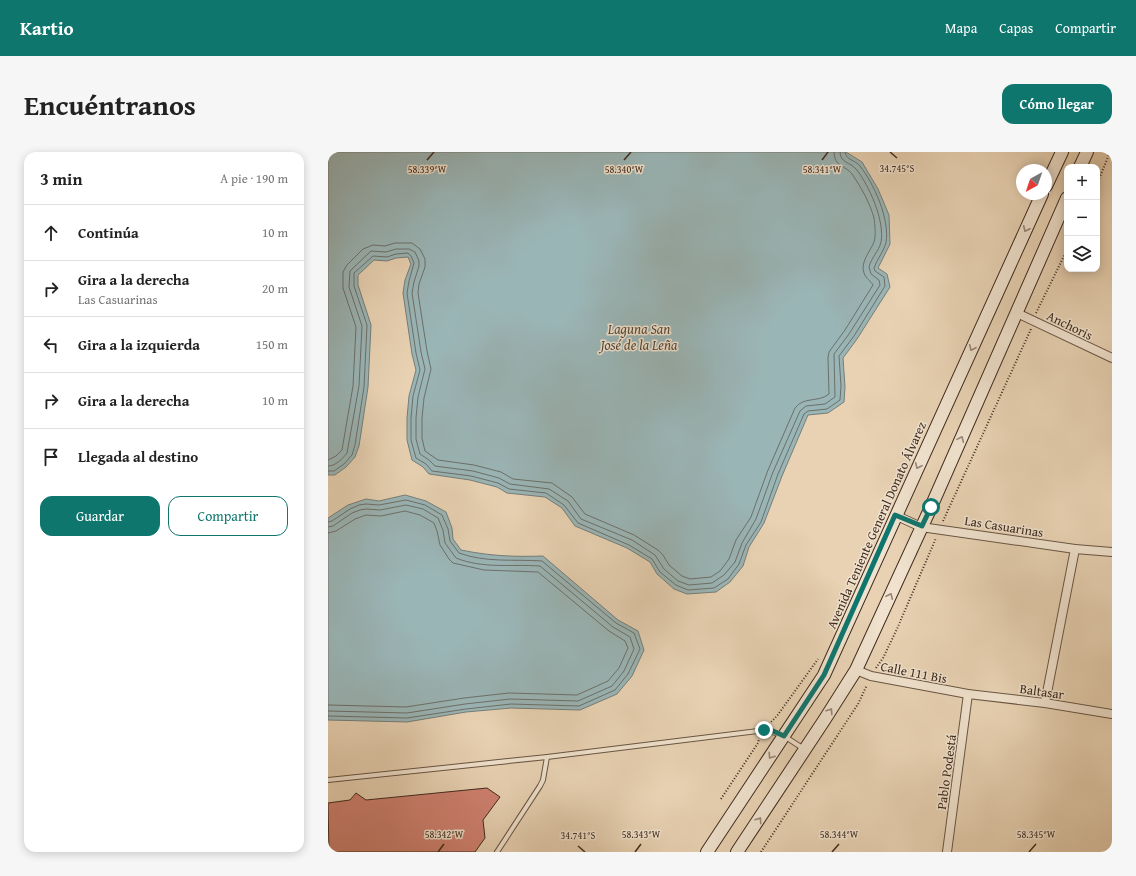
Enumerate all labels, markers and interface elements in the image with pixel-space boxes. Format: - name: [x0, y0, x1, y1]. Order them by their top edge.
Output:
- text: Kartio: [20, 14, 74, 42]
- text: Mapa: [945, 18, 977, 38]
- text: Capas: [999, 18, 1033, 38]
- text: Compartir: [1055, 18, 1116, 38]
- text: Encuéntranos: [24, 84, 196, 125]
- button: Cómo llegar: [1002, 84, 1112, 124]
- text: 34.745°S: [880, 161, 915, 176]
- text: 58.339°W: [408, 162, 447, 177]
- text: 58.340°W: [605, 162, 644, 177]
- text: 58.341°W: [803, 162, 842, 177]
- north arrow: [1016, 164, 1052, 200]
- map controls: [1064, 164, 1100, 272]
- button: +: [1064, 164, 1100, 200]
- text: 3 min: [40, 166, 82, 191]
- text: A pie · 190 m: [220, 169, 288, 188]
- button: −: [1064, 200, 1100, 236]
- icon: ahead: [40, 222, 62, 244]
- text: Continúa: [78, 222, 139, 243]
- text: 10 m: [262, 223, 288, 242]
- one-way arrow: [1023, 225, 1031, 233]
- button: layers: [1064, 236, 1100, 272]
- text: Gira a la derecha: [78, 269, 189, 290]
- icon: right: [40, 278, 62, 300]
- text: 20 m: [262, 279, 288, 298]
- text: Las Casuarinas: [78, 290, 158, 309]
- street label: Anchoris: [1044, 306, 1096, 345]
- water label: Laguna San José de la Leña: [598, 319, 678, 355]
- icon: left: [40, 334, 62, 356]
- text: Gira a la izquierda: [78, 334, 200, 355]
- text: 150 m: [256, 335, 288, 354]
- one-way arrow: [969, 343, 977, 351]
- icon: right: [40, 390, 62, 412]
- text: Gira a la derecha: [78, 390, 189, 411]
- text: 10 m: [262, 391, 288, 410]
- street label: Avenida Teniente General Donato Álvarez: [822, 418, 931, 632]
- one-way arrow: [956, 436, 964, 444]
- icon: arrive: [40, 446, 62, 468]
- text: Llegada al destino: [78, 446, 198, 467]
- one-way arrow: [915, 462, 923, 469]
- button: Guardar: [40, 496, 160, 536]
- button: Compartir: [168, 496, 288, 536]
- route start: [922, 498, 940, 516]
- street label: Las Casuarinas: [963, 511, 1045, 542]
- one-way arrow: [885, 593, 893, 600]
- street label: Calle 111 Bis: [879, 657, 949, 688]
- street label: Baltasar: [1019, 679, 1066, 704]
- one-way arrow: [826, 708, 833, 715]
- route end: [755, 721, 773, 739]
- street label: Pablo Podestá: [932, 732, 961, 811]
- one-way arrow: [768, 752, 776, 759]
- one-way arrow: [754, 817, 761, 824]
- text: 58.342°W: [425, 827, 464, 842]
- text: 58.343°W: [622, 827, 661, 842]
- text: 58.344°W: [820, 827, 859, 842]
- text: 58.345°W: [1017, 827, 1056, 842]
- text: 34.741°S: [561, 828, 596, 843]

